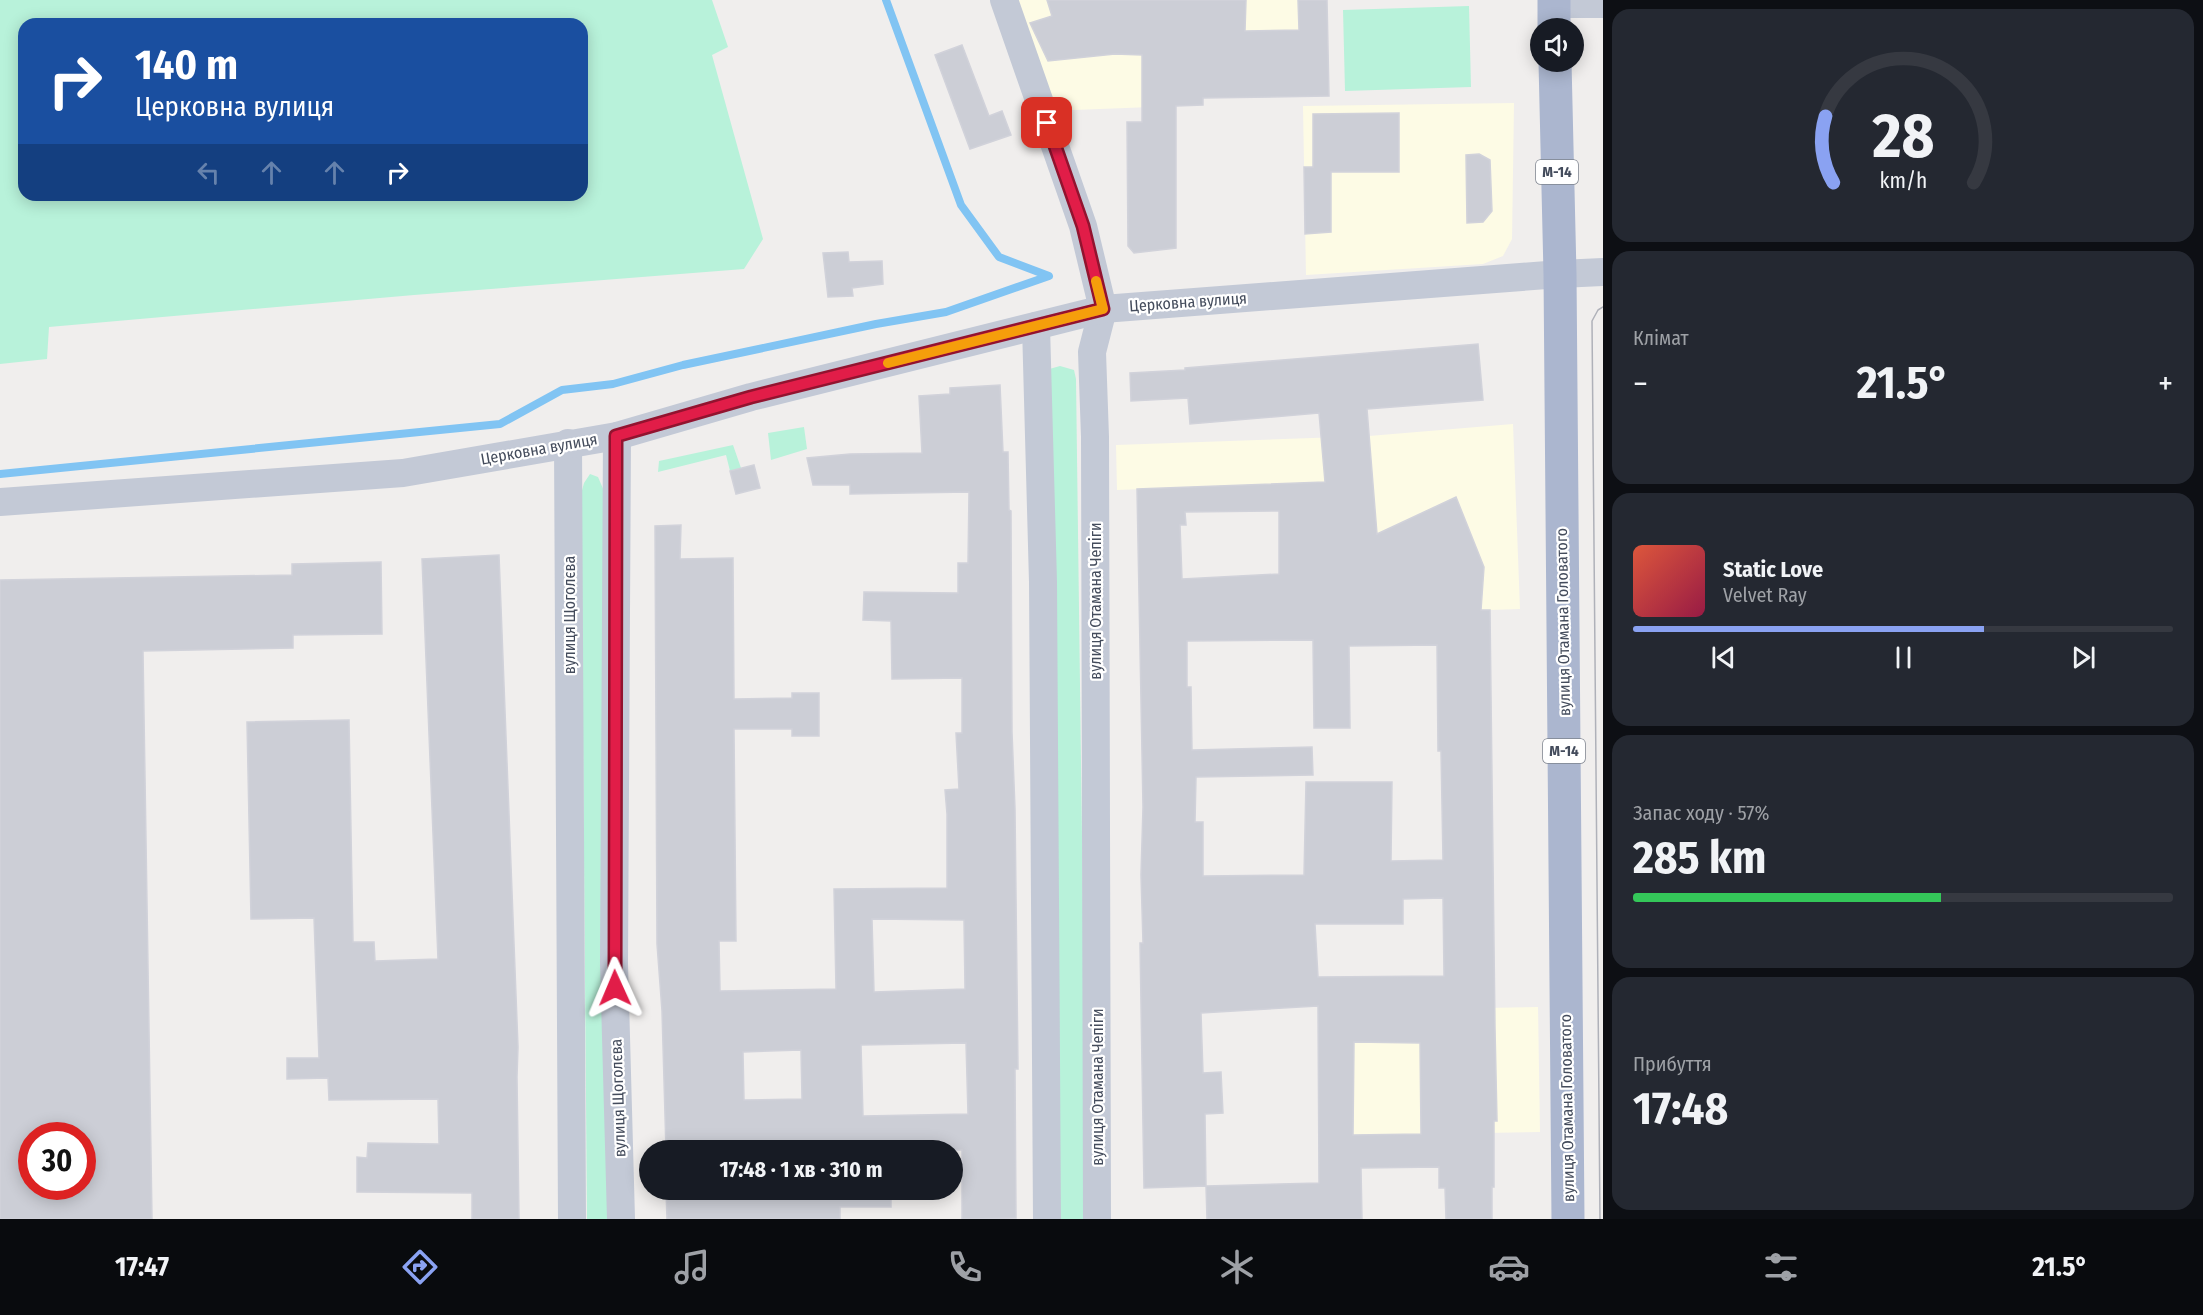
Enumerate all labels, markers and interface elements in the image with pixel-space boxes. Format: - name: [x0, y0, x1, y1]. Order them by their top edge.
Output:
- map controls: [1530, 18, 1584, 72]
- button: sound: [1530, 18, 1584, 72]
- text: 140 m: [135, 40, 238, 90]
- icon: right: [36, 42, 114, 120]
- text: Церковна вулиця: [135, 91, 334, 123]
- pin: [1021, 97, 1072, 148]
- text: 28: [1871, 99, 1934, 174]
- icon: arrive: [1030, 106, 1063, 139]
- icon: left: [192, 156, 225, 189]
- icon: ahead: [255, 156, 288, 189]
- icon: ahead: [318, 156, 351, 189]
- icon: right: [381, 156, 414, 189]
- road number: М-14: [1536, 160, 1578, 184]
- text: km/h: [1879, 168, 1927, 194]
- street label: Церковна вулиця: [1128, 288, 1248, 316]
- text: Клімат: [1633, 326, 1689, 350]
- text: 21.5°: [1857, 356, 1949, 410]
- text: −: [1633, 364, 1648, 404]
- text: +: [2158, 364, 2173, 404]
- street label: Церковна вулиця: [479, 429, 599, 469]
- street label: вулиця Отамана Чепіги: [1086, 522, 1105, 680]
- street label: вулиця Отамана Головатого: [1552, 528, 1574, 716]
- street label: вулиця Щоголєва: [560, 556, 579, 674]
- text: Static Love: [1723, 556, 1823, 583]
- text: Velvet Ray: [1723, 583, 1807, 607]
- icon: previous: [1707, 641, 1740, 674]
- icon: pause: [1887, 641, 1920, 674]
- icon: next: [2067, 641, 2100, 674]
- road number: М-14: [1543, 739, 1585, 763]
- text: Запас ходу · 57%: [1633, 801, 1770, 825]
- text: 285 km: [1633, 831, 1766, 885]
- position arrow: [583, 956, 647, 1020]
- street label: вулиця Отамана Чепіги: [1088, 1008, 1107, 1166]
- street label: вулиця Отамана Головатого: [1556, 1014, 1578, 1202]
- street label: вулиця Щоголєва: [606, 1038, 630, 1158]
- text: Прибуття: [1633, 1052, 1712, 1076]
- text: 17:48: [1633, 1082, 1728, 1136]
- speed limit sign: 30: [18, 1122, 96, 1200]
- text: 17:48 · 1 хв · 310 m: [720, 1156, 882, 1183]
- icon: directions: [399, 1246, 441, 1288]
- icon: music: [671, 1246, 713, 1288]
- icon: phone: [944, 1246, 986, 1288]
- icon: climate: [1216, 1246, 1258, 1288]
- icon: car: [1488, 1246, 1530, 1288]
- icon: filters: [1760, 1246, 1802, 1288]
- text: 17:47: [115, 1251, 169, 1283]
- text: 21.5°: [2032, 1251, 2088, 1283]

